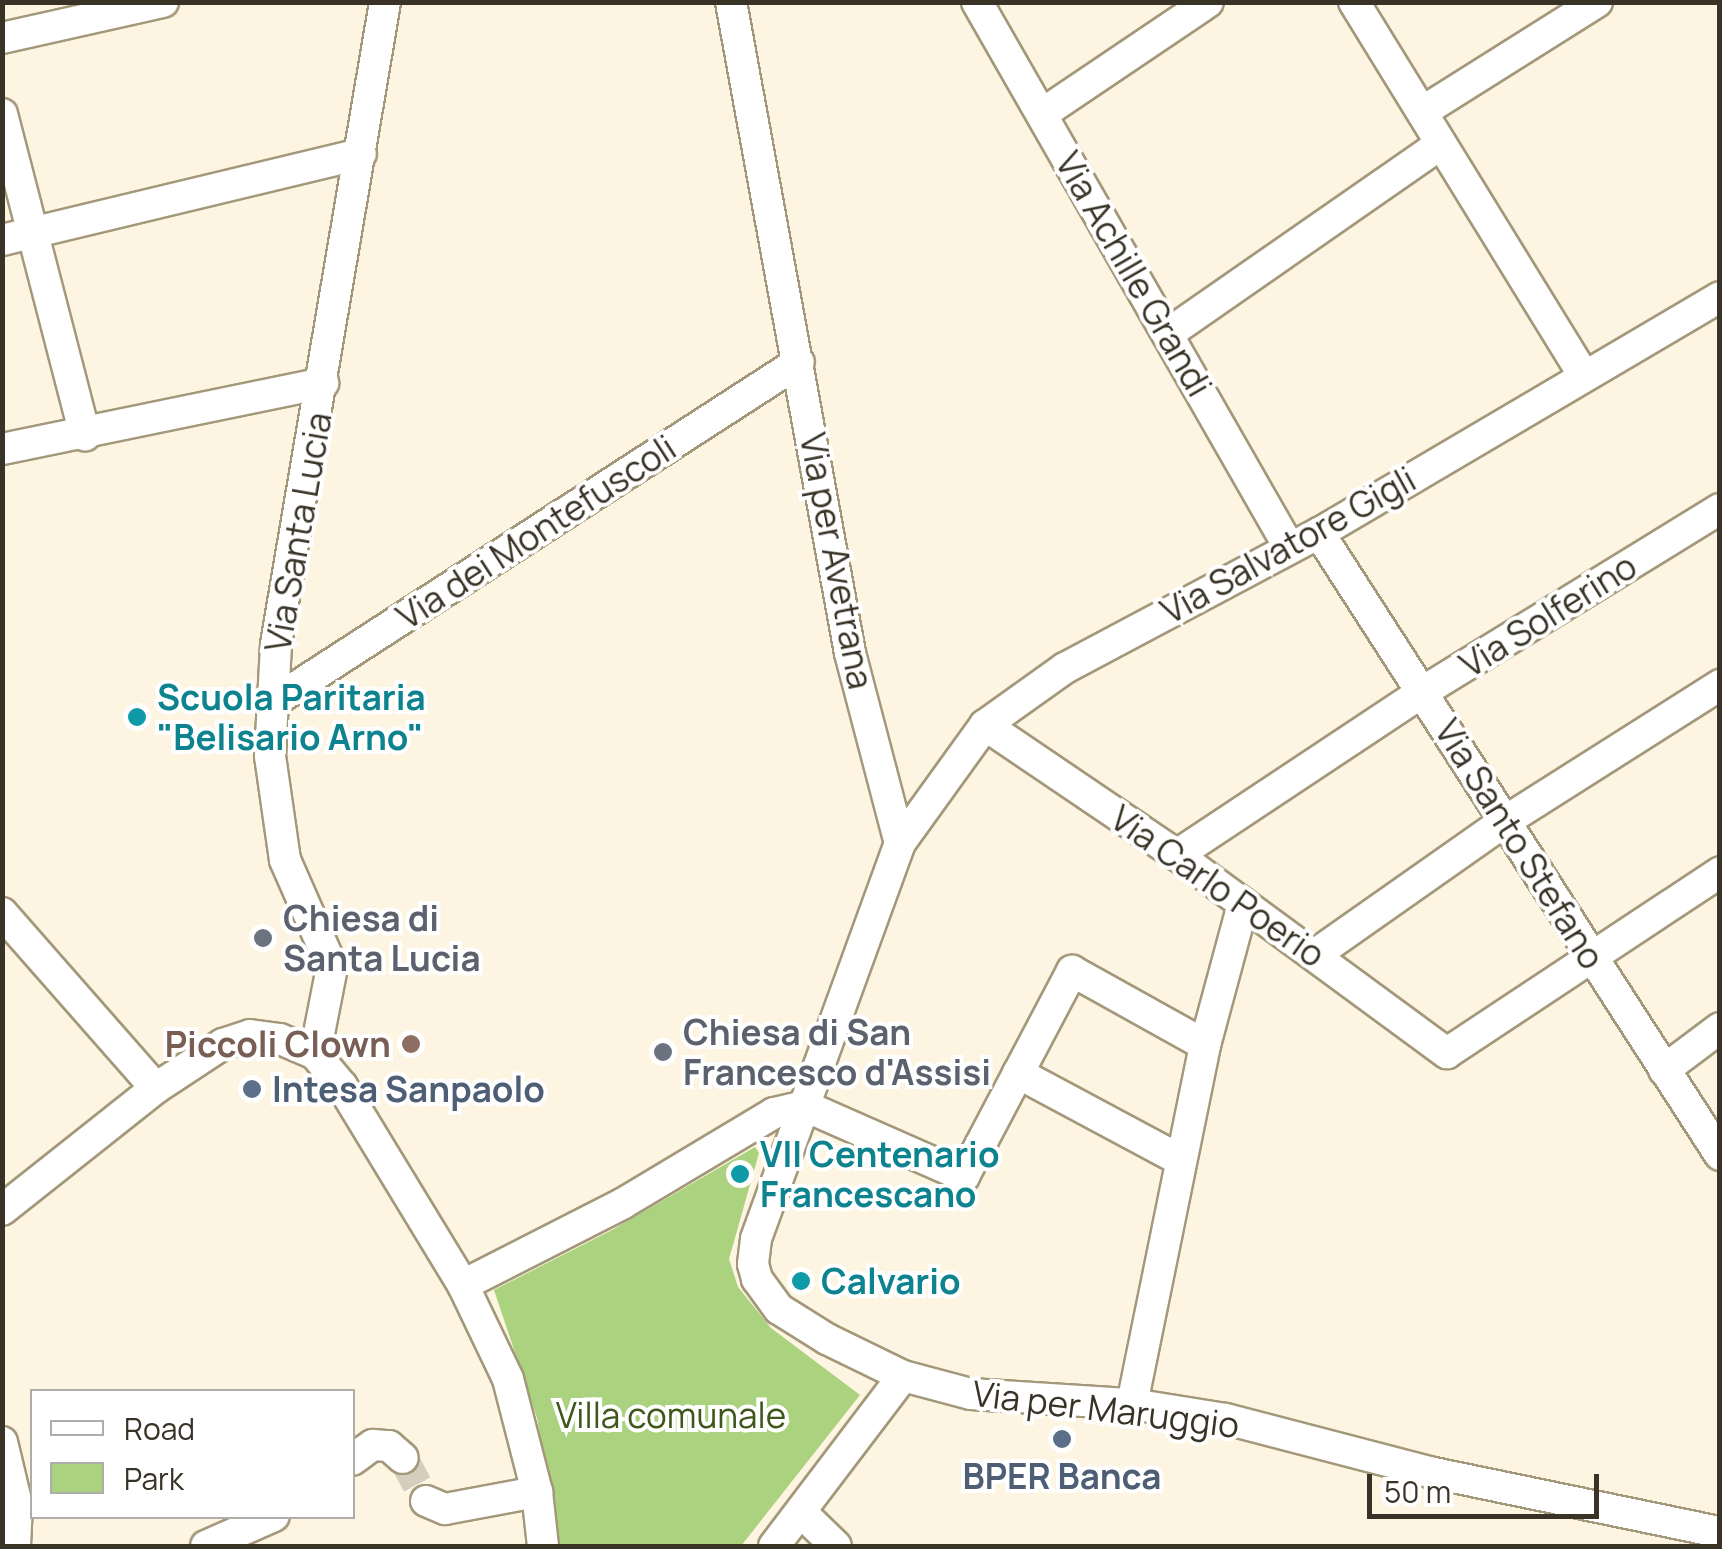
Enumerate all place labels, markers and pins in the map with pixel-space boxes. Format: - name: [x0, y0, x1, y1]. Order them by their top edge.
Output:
- place label: Scuola Paritaria "Belisario Arno": [157, 676, 426, 758]
- marker: Scuola Paritaria "Belisario Arno": [126, 706, 148, 728]
- place label: Chiesa di Santa Lucia: [283, 897, 481, 979]
- marker: Chiesa di Santa Lucia: [252, 927, 274, 949]
- place label: Chiesa di San Francesco d'Assisi: [683, 1011, 991, 1093]
- place label: Piccoli Clown: [165, 1023, 391, 1065]
- marker: Piccoli Clown: [400, 1033, 422, 1055]
- marker: Chiesa di San Francesco d'Assisi: [652, 1041, 674, 1063]
- place label: Intesa Sanpaolo: [272, 1068, 545, 1110]
- marker: Intesa Sanpaolo: [241, 1078, 263, 1100]
- place label: VII Centenario Francescano: [760, 1133, 1000, 1215]
- marker: VII Centenario Francescano: [729, 1163, 751, 1185]
- place label: Calvario: [821, 1260, 961, 1302]
- marker: Calvario: [790, 1270, 812, 1292]
- marker: BPER Banca: [1051, 1428, 1073, 1450]
- place label: BPER Banca: [963, 1455, 1161, 1497]

